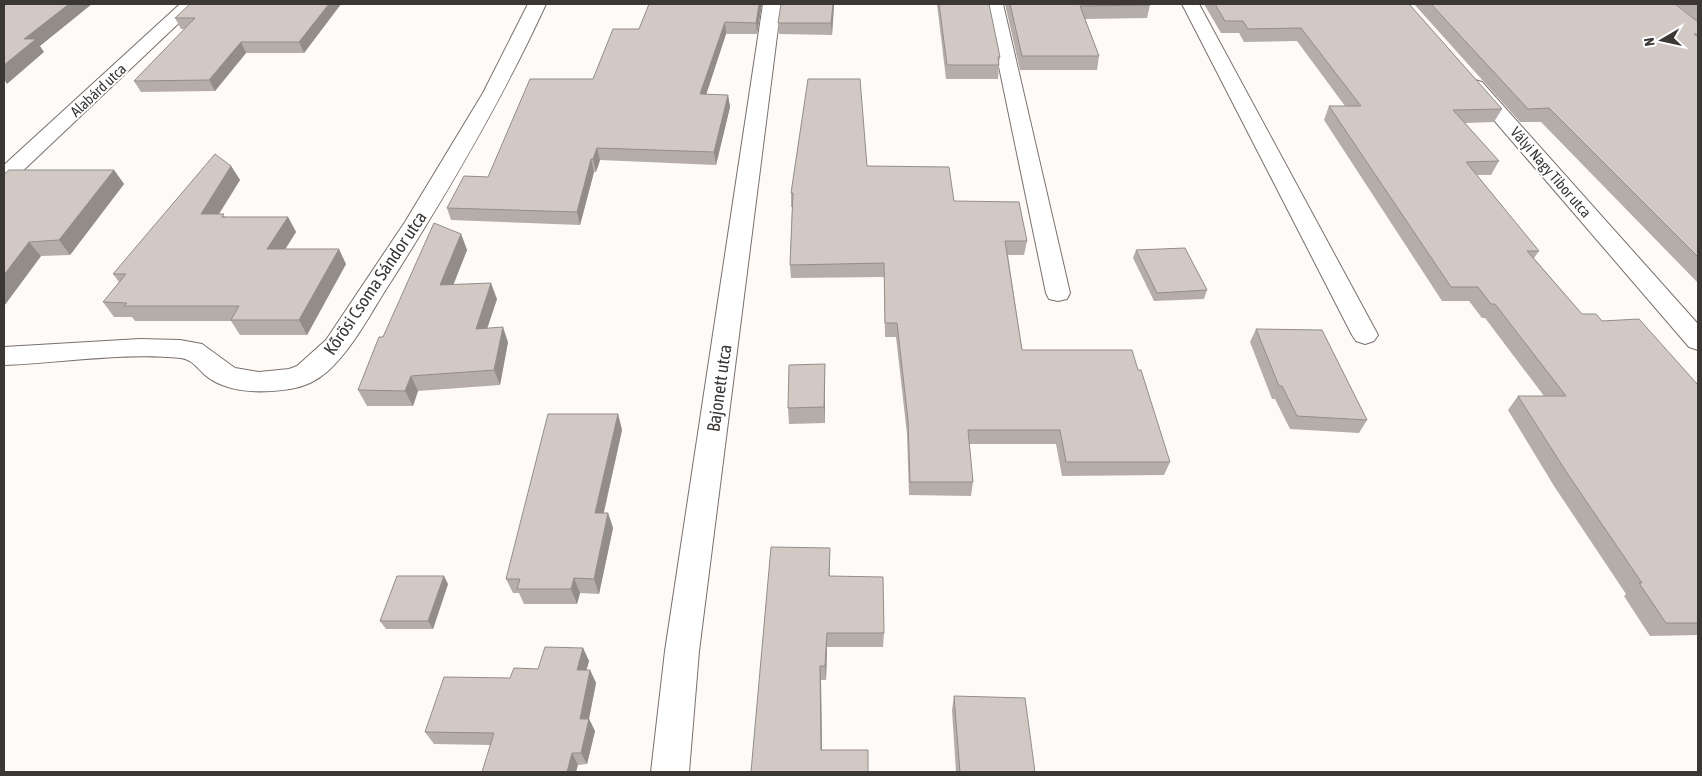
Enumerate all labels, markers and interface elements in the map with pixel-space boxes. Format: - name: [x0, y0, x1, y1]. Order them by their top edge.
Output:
- north arrow: [1637, 15, 1687, 65]
- text: N: [1641, 37, 1658, 47]
- street label: Alabárd utca: [67, 60, 129, 120]
- street label: Vályi Nagy Tibor utca: [1507, 123, 1595, 221]
- street label: Kőrösi Csoma Sándor utca: [319, 207, 431, 359]
- street label: Bajonett utca: [702, 343, 736, 433]

